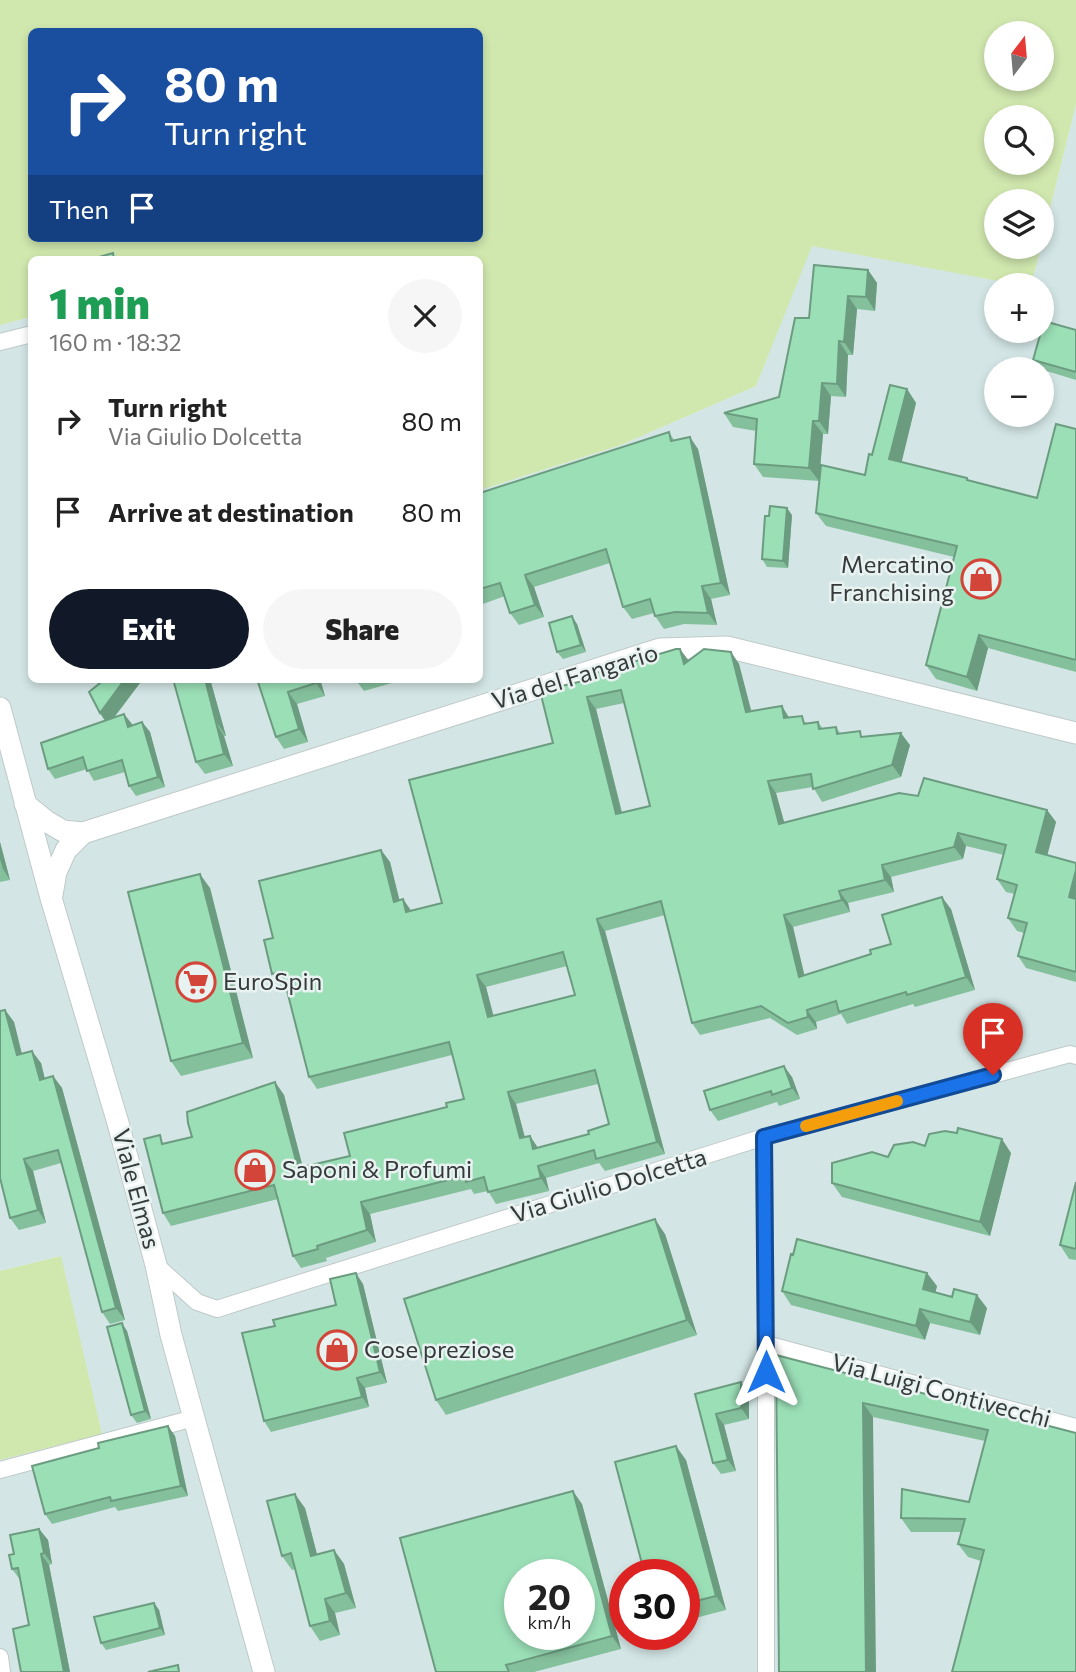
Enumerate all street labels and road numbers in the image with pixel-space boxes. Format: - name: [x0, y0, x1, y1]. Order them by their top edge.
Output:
- street label: Via del Fangario: [488, 637, 661, 715]
- street label: Viale Elmas: [107, 1125, 167, 1252]
- street label: Via Giulio Dolcetta: [507, 1141, 710, 1228]
- street label: Via Luigi Contivecchi: [829, 1346, 1054, 1433]

